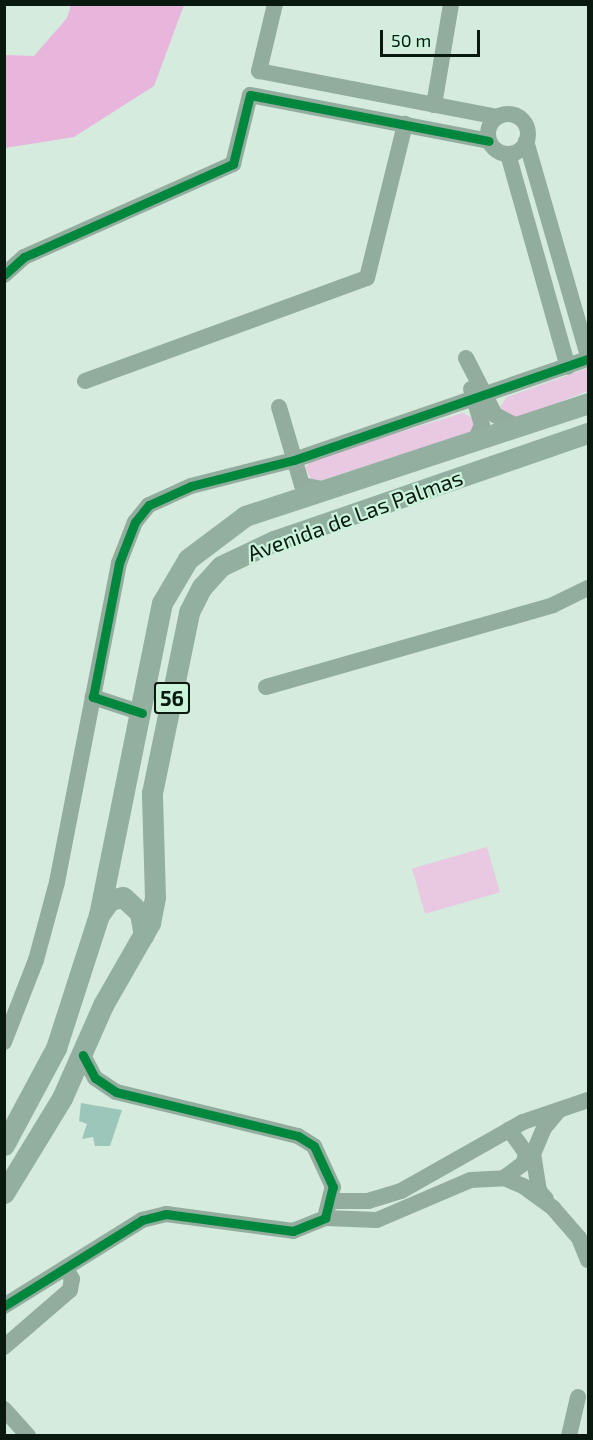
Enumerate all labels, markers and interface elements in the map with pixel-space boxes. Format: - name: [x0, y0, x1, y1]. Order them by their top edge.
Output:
- scale bar: [383, 18, 484, 56]
- text: 50 m: [391, 29, 431, 51]
- street label: Avenida de Las Palmas: [244, 464, 466, 566]
- road number: 56: [154, 680, 190, 716]

